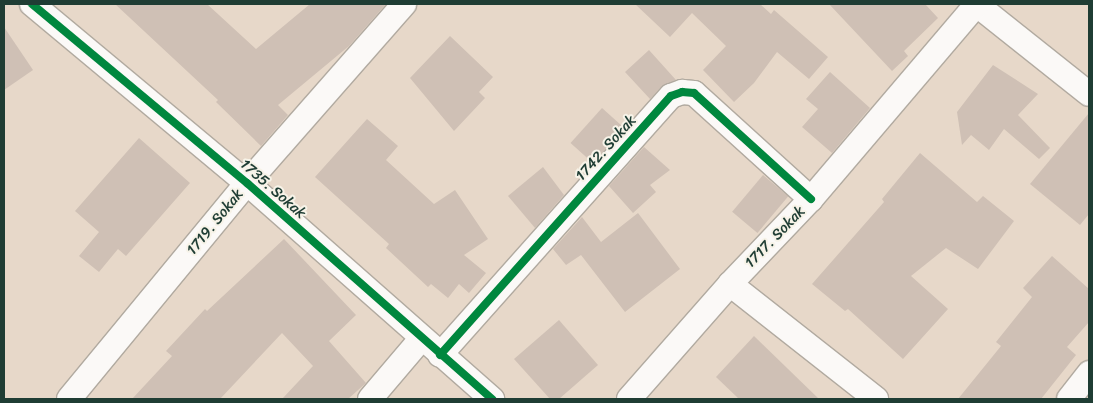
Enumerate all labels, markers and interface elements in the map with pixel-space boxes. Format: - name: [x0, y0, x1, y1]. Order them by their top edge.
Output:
- street label: 1742. Sokak: [572, 112, 640, 184]
- street label: 1735. Sokak: [236, 156, 310, 222]
- street label: 1719. Sokak: [183, 185, 247, 259]
- street label: 1717. Sokak: [741, 202, 809, 272]

